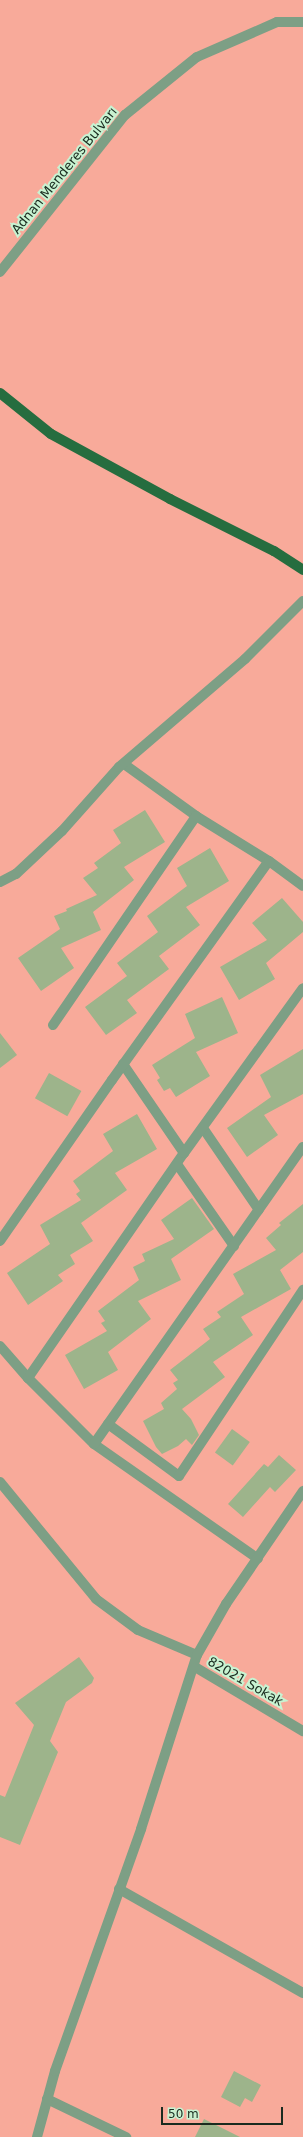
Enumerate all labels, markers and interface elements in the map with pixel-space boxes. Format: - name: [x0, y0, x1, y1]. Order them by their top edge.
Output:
- street label: Adnan Menderes Bulvarı: [9, 104, 121, 238]
- street label: 82021 Sokak: [205, 1654, 285, 1710]
- scale bar: [163, 2099, 285, 2125]
- text: 50 m: [168, 2107, 199, 2121]

